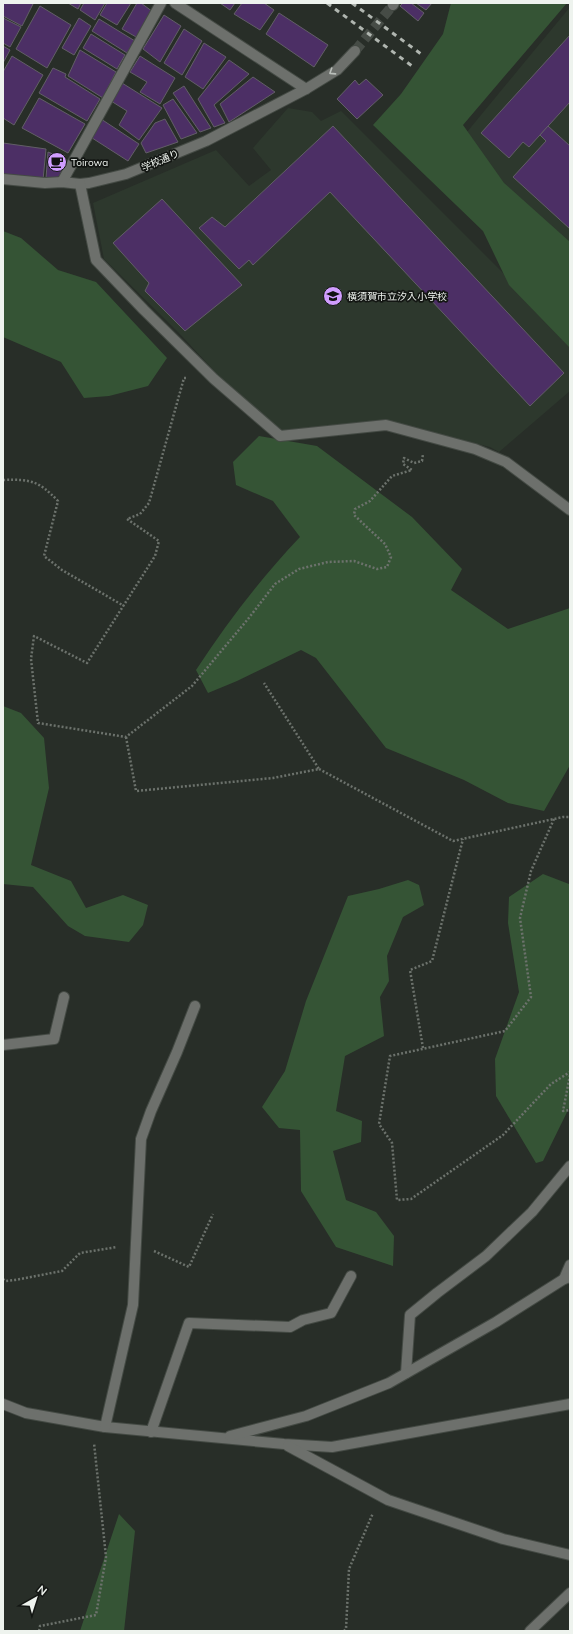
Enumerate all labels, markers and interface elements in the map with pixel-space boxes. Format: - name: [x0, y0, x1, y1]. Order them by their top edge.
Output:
- one-way arrow: [329, 68, 336, 75]
- street label: 学校通り: [139, 147, 181, 174]
- cafe icon: Toirowa: [46, 151, 68, 173]
- place label: Toirowa: [71, 156, 108, 169]
- school or university icon: 横須賀市立汐入小学校: [322, 285, 344, 307]
- place label: 横須賀市立汐入小学校: [347, 290, 447, 303]
- north arrow: [16, 1578, 56, 1618]
- text: N: [35, 1582, 50, 1598]

